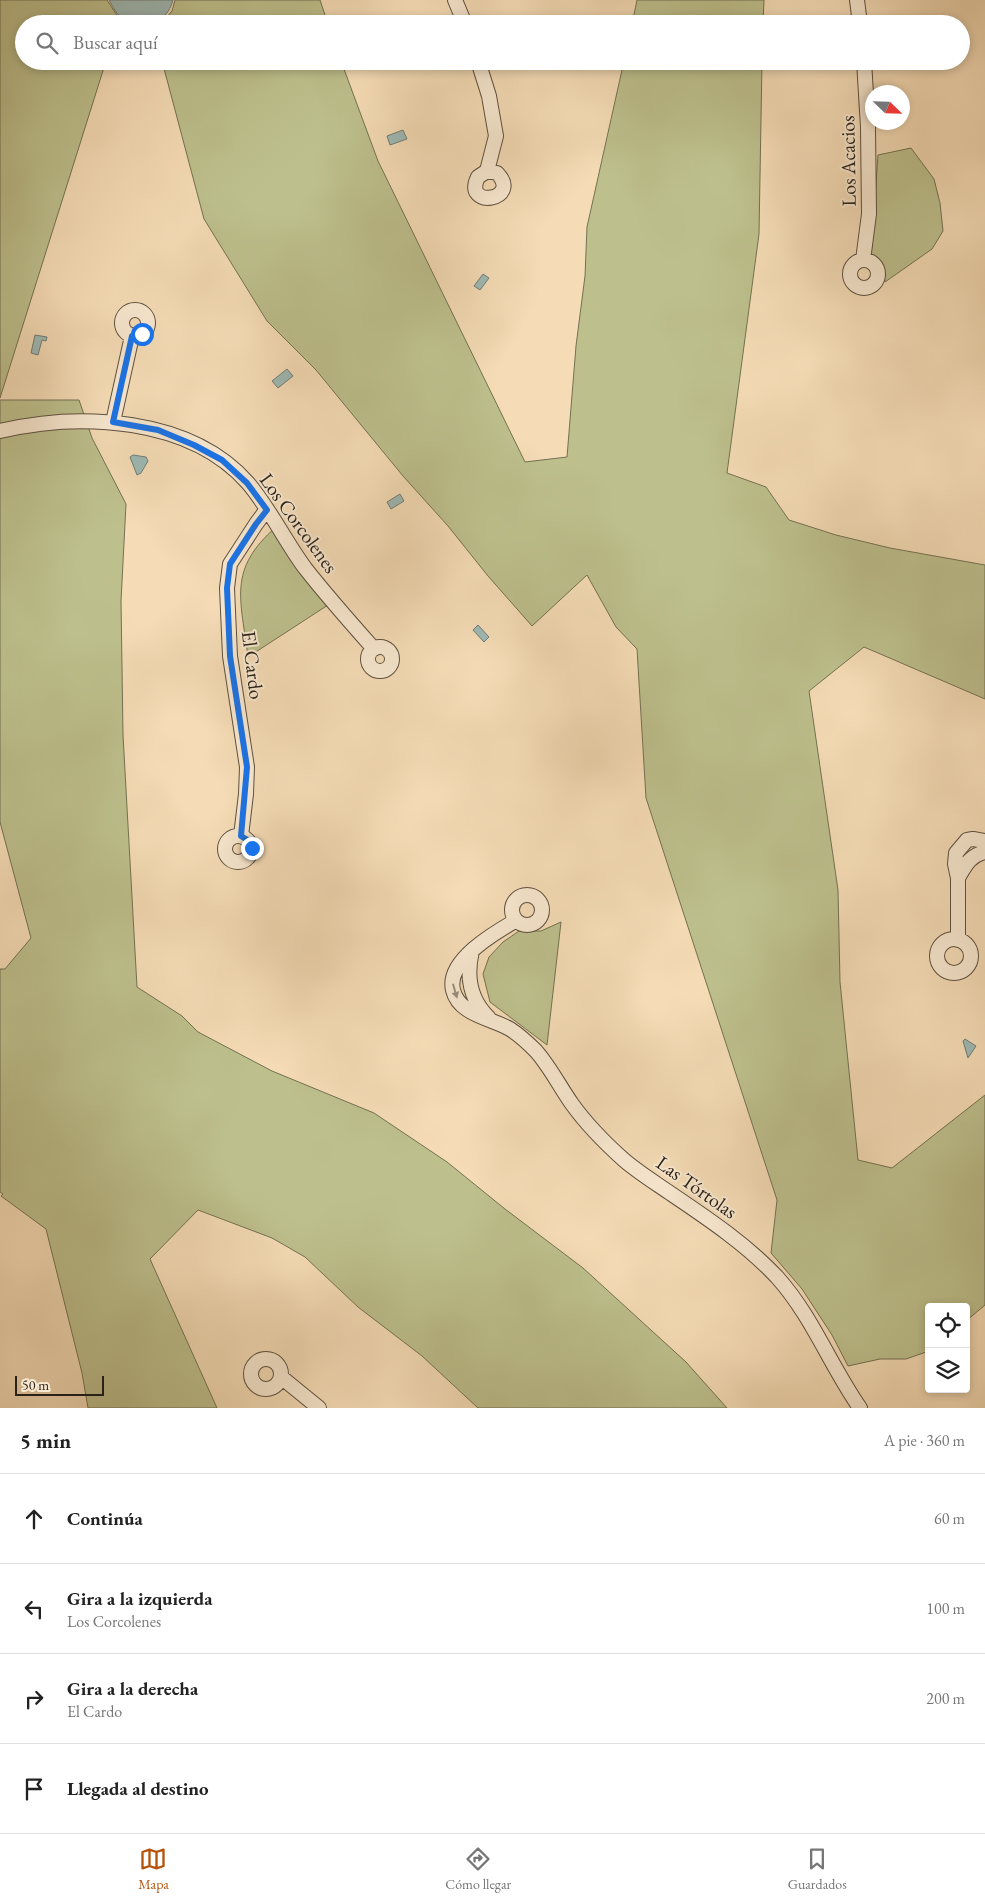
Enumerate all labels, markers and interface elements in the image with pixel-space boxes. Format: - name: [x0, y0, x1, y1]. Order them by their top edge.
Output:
- search box: [15, 15, 970, 70]
- icon: search: [33, 29, 61, 57]
- text: Buscar aquí: [73, 30, 158, 55]
- north arrow: [865, 85, 910, 130]
- street label: Los Acacios: [834, 115, 862, 207]
- route start: [131, 323, 154, 346]
- street label: Los Corcolenes: [254, 468, 344, 578]
- street label: El Cardo: [236, 629, 270, 701]
- route end: [241, 837, 264, 860]
- one-way arrow: [451, 984, 459, 999]
- street label: Las Tórtolas: [651, 1150, 743, 1224]
- map controls: [925, 1303, 970, 1393]
- button: locate: [925, 1303, 970, 1348]
- button: layers: [925, 1348, 970, 1393]
- scale bar: [15, 1373, 104, 1396]
- text: 50 m: [22, 1376, 49, 1394]
- text: 5 min: [20, 1427, 71, 1454]
- text: A pie · 360 m: [884, 1430, 965, 1451]
- icon: ahead: [20, 1505, 48, 1533]
- text: Continúa: [67, 1506, 143, 1531]
- text: 60 m: [934, 1508, 965, 1529]
- text: Gira a la izquierda: [67, 1586, 213, 1611]
- icon: left: [20, 1595, 48, 1623]
- text: 100 m: [926, 1598, 965, 1619]
- text: Los Corcolenes: [67, 1611, 161, 1632]
- text: Gira a la derecha: [67, 1676, 198, 1701]
- icon: right: [20, 1685, 48, 1713]
- text: 200 m: [926, 1688, 965, 1709]
- text: El Cardo: [67, 1701, 122, 1722]
- icon: arrive: [20, 1775, 48, 1803]
- text: Llegada al destino: [67, 1776, 209, 1801]
- tab: Mapa: [138, 1845, 169, 1893]
- tab: Cómo llegar: [445, 1845, 511, 1893]
- tab: Guardados: [788, 1845, 847, 1893]

